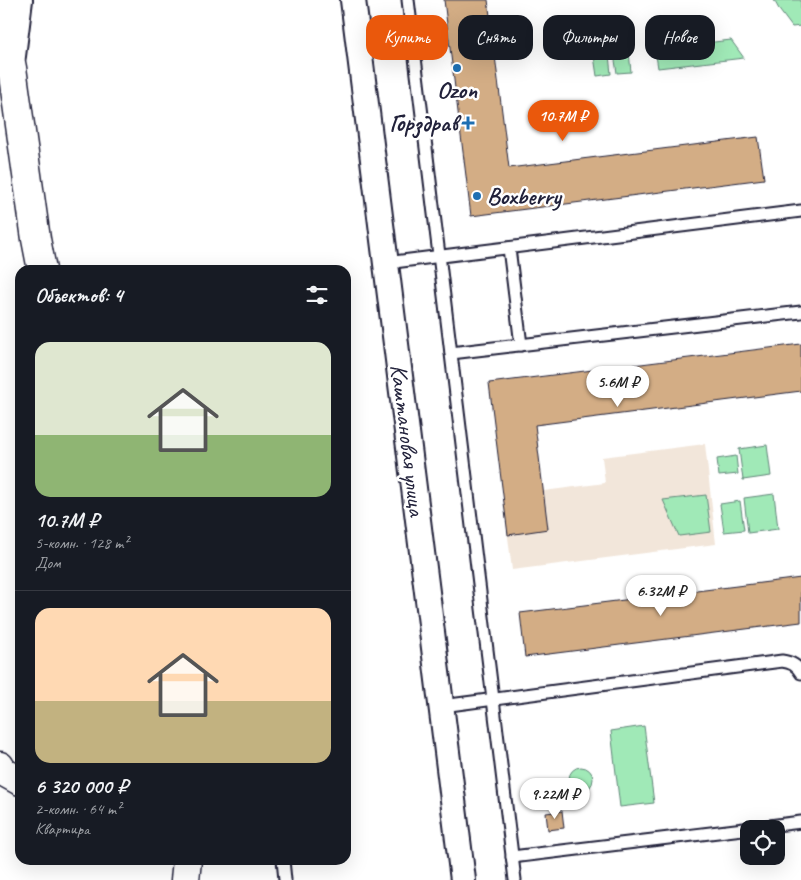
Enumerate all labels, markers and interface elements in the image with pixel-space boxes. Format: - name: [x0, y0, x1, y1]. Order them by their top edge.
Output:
- chip: Купить: [366, 15, 448, 60]
- chip: Снять: [458, 15, 533, 60]
- chip: Фильтры: [543, 15, 635, 60]
- chip: Новое: [645, 15, 715, 60]
- marker: Ozon: [451, 62, 463, 74]
- place label: Ozon: [437, 75, 478, 105]
- pin: 10.7M ₽: [517, 100, 609, 142]
- text: 10.7M ₽: [539, 106, 587, 126]
- place label: Горздрав: [389, 108, 462, 139]
- marker: Горздрав: [462, 117, 474, 129]
- place label: Boxberry: [487, 181, 562, 211]
- marker: Boxberry: [471, 190, 483, 202]
- icon: filters: [303, 281, 331, 309]
- text: Объектов: 4: [35, 282, 123, 308]
- street label: Каштановая улица: [384, 362, 432, 519]
- pin: 5.6M ₽: [577, 366, 659, 408]
- text: 5.6M ₽: [597, 372, 639, 392]
- icon: home: [138, 375, 228, 465]
- text: 10.7M ₽: [35, 507, 99, 533]
- text: 5-комн. · 128 m²: [35, 533, 128, 553]
- text: Дом: [35, 553, 61, 573]
- pin: 6.32M ₽: [615, 574, 707, 617]
- text: 6.32M ₽: [637, 581, 685, 601]
- icon: home: [138, 640, 228, 730]
- text: 6 320 000 ₽: [35, 773, 128, 799]
- pin: 9.22M ₽: [509, 778, 601, 820]
- text: 9.22M ₽: [531, 784, 579, 804]
- text: 2-комн. · 64 m²: [35, 799, 121, 819]
- text: Квартира: [35, 819, 90, 839]
- map controls: [740, 820, 785, 865]
- button: locate: [740, 820, 785, 865]

